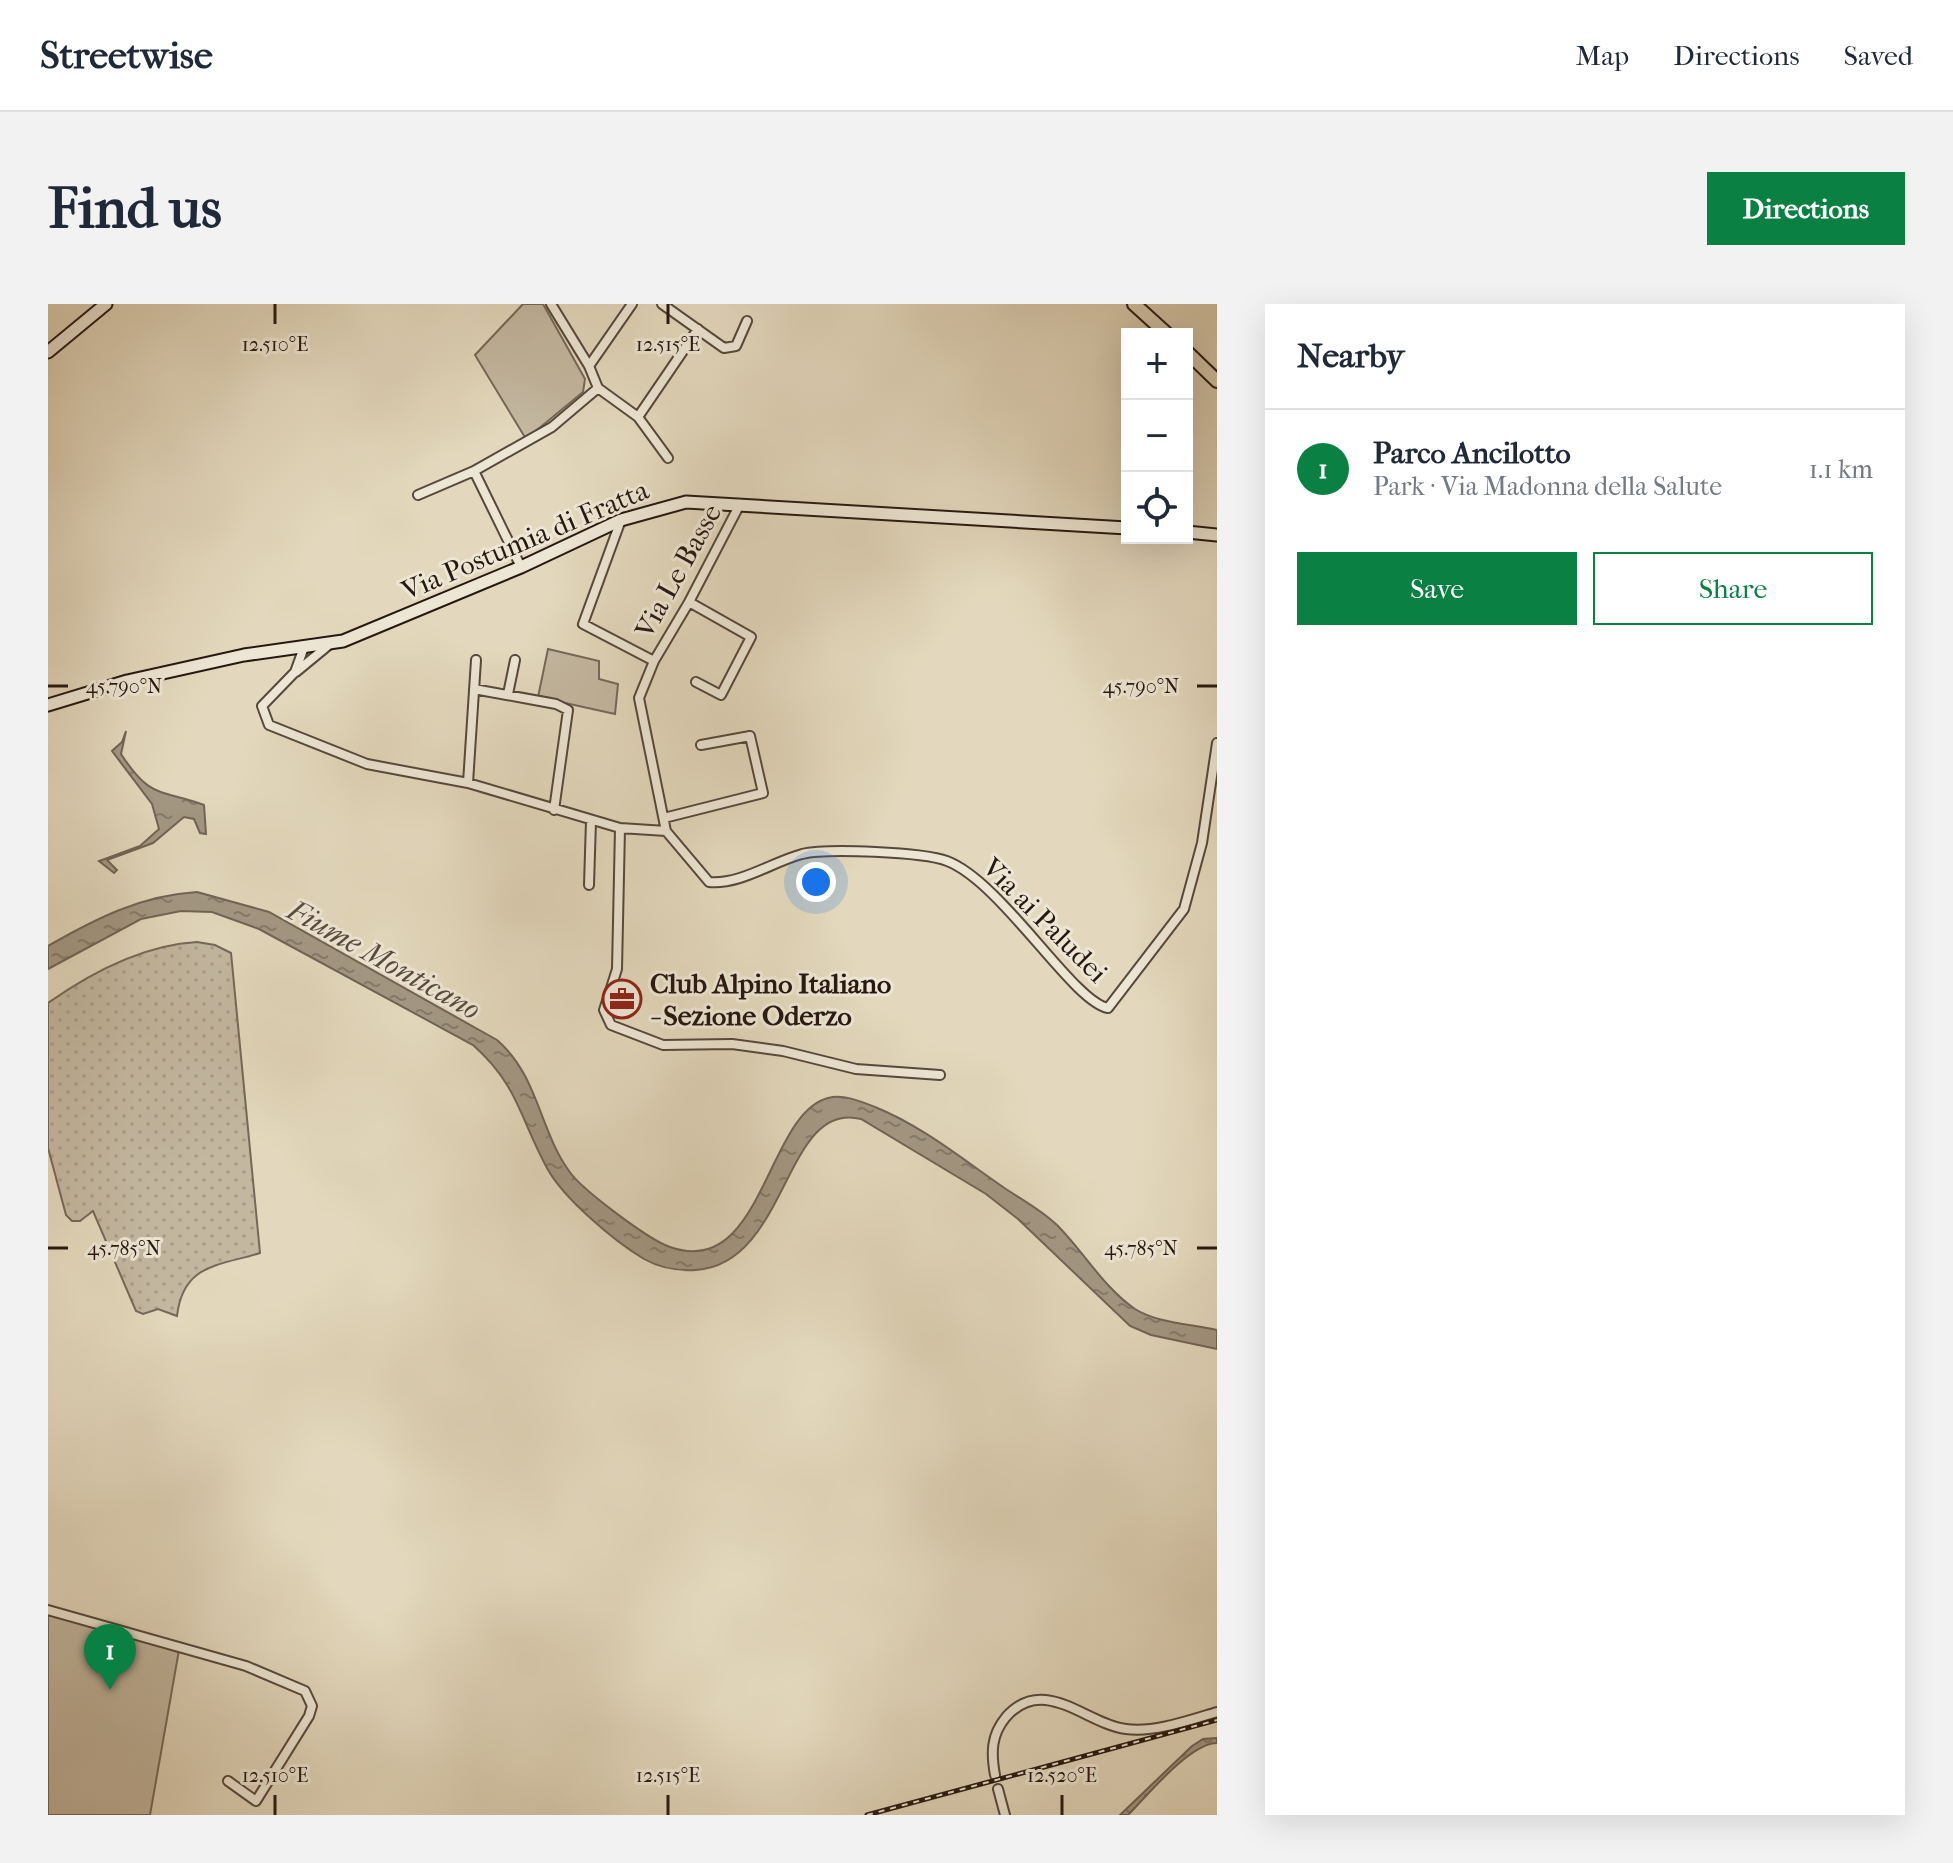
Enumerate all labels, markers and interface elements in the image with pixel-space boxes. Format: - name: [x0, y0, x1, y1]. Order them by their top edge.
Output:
- text: Streetwise: [40, 33, 213, 78]
- text: Map: [1576, 39, 1629, 72]
- text: Directions: [1673, 39, 1800, 72]
- text: Saved: [1844, 39, 1913, 72]
- button: Directions: [1707, 172, 1905, 245]
- text: Find us: [48, 176, 222, 241]
- map controls: [1121, 328, 1193, 544]
- button: +: [1121, 328, 1193, 400]
- text: 12.510°E: [242, 333, 308, 356]
- text: 12.515°E: [636, 333, 700, 356]
- text: Nearby: [1297, 336, 1404, 376]
- button: −: [1121, 400, 1193, 472]
- text: Parco Ancilotto: [1373, 436, 1571, 471]
- text: 1: [1318, 454, 1328, 485]
- text: 1.1 km: [1809, 454, 1873, 485]
- text: Park · Via Madonna della Salute: [1373, 471, 1722, 502]
- button: locate: [1121, 472, 1193, 544]
- street label: Via Postumia di Fratta: [396, 473, 654, 607]
- street label: Via Le Basse: [627, 498, 728, 645]
- button: Save: [1297, 552, 1577, 625]
- button: Share: [1593, 552, 1873, 625]
- text: 45.790°N: [86, 675, 162, 698]
- text: 45.790°N: [1103, 675, 1179, 698]
- street label: Via ai Paludei: [975, 850, 1114, 989]
- your location: [796, 862, 836, 902]
- water label: Fiume Monticano: [281, 892, 487, 1027]
- place label: Club Alpino Italiano - Sezione Oderzo: [650, 967, 891, 1032]
- office icon: Club Alpino Italiano - Sezione Oderzo: [601, 978, 643, 1020]
- text: 45.785°N: [87, 1237, 161, 1260]
- text: 45.785°N: [1104, 1237, 1178, 1260]
- pin: 1: [84, 1624, 136, 1690]
- text: 12.510°E: [242, 1764, 308, 1787]
- text: 12.515°E: [636, 1764, 700, 1787]
- text: 12.520°E: [1027, 1764, 1097, 1787]

